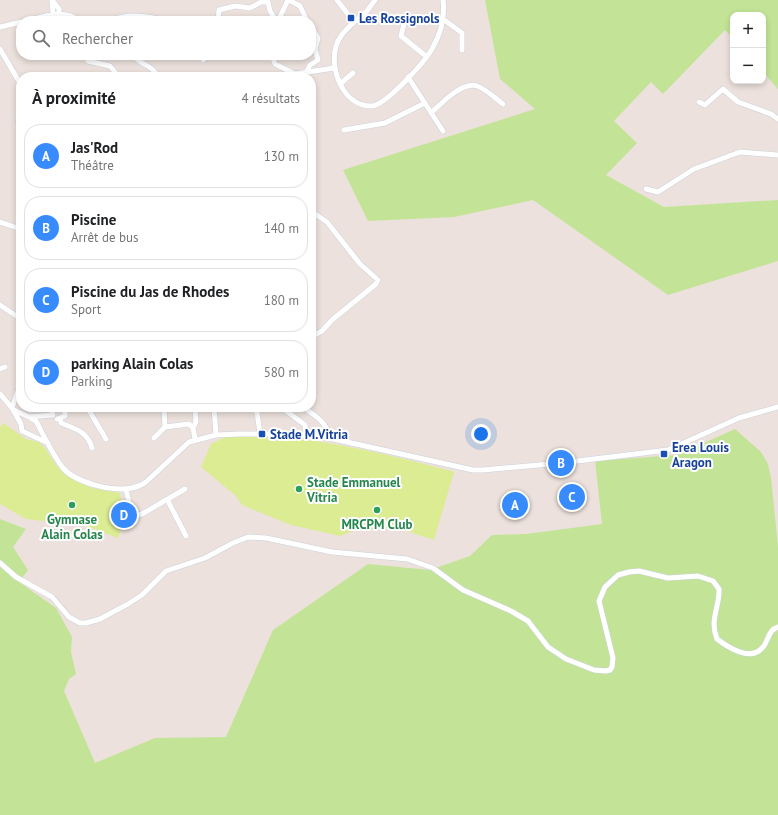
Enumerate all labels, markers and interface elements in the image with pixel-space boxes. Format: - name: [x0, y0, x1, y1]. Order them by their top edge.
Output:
- place label: Les Rossignols: [359, 10, 440, 27]
- map controls: [730, 12, 766, 84]
- button: +: [730, 12, 766, 48]
- marker: Les Rossignols: [346, 13, 356, 23]
- search box: [16, 16, 316, 60]
- icon: search: [30, 27, 52, 49]
- text: Rechercher: [62, 29, 133, 48]
- button: −: [730, 48, 766, 84]
- text: À proximité: [32, 87, 116, 109]
- text: 4 résultats: [241, 90, 300, 107]
- text: Jas'Rod: [71, 138, 118, 157]
- text: A: [42, 148, 50, 165]
- text: 130 m: [264, 148, 299, 165]
- text: Théâtre: [71, 157, 114, 174]
- text: Piscine: [71, 210, 116, 229]
- text: B: [42, 220, 50, 237]
- text: 140 m: [264, 220, 299, 237]
- text: Arrêt de bus: [71, 229, 139, 246]
- text: Piscine du Jas de Rhodes: [71, 282, 229, 301]
- text: C: [42, 292, 50, 309]
- text: 180 m: [264, 292, 299, 309]
- text: Sport: [71, 301, 101, 318]
- text: parking Alain Colas: [71, 354, 193, 373]
- text: D: [42, 364, 50, 381]
- text: 580 m: [264, 364, 299, 381]
- text: Parking: [71, 373, 112, 390]
- your location: [471, 424, 491, 444]
- place label: Stade M.Vitria: [270, 426, 348, 443]
- marker: Stade M.Vitria: [257, 429, 267, 439]
- place label: Erea Louis Aragon: [672, 439, 729, 471]
- pin: B: [548, 448, 574, 478]
- marker: Erea Louis Aragon: [659, 449, 669, 459]
- place label: Stade Emmanuel Vitria: [306, 474, 401, 506]
- pin: C: [559, 482, 585, 512]
- marker: Stade Emmanuel Vitria: [294, 484, 304, 494]
- pin: A: [502, 490, 528, 520]
- marker: Gymnase Alain Colas: [67, 500, 77, 510]
- pin: D: [111, 500, 137, 530]
- marker: MRCPM Club: [372, 505, 382, 515]
- place label: Gymnase Alain Colas: [41, 511, 103, 543]
- place label: MRCPM Club: [341, 516, 413, 533]

